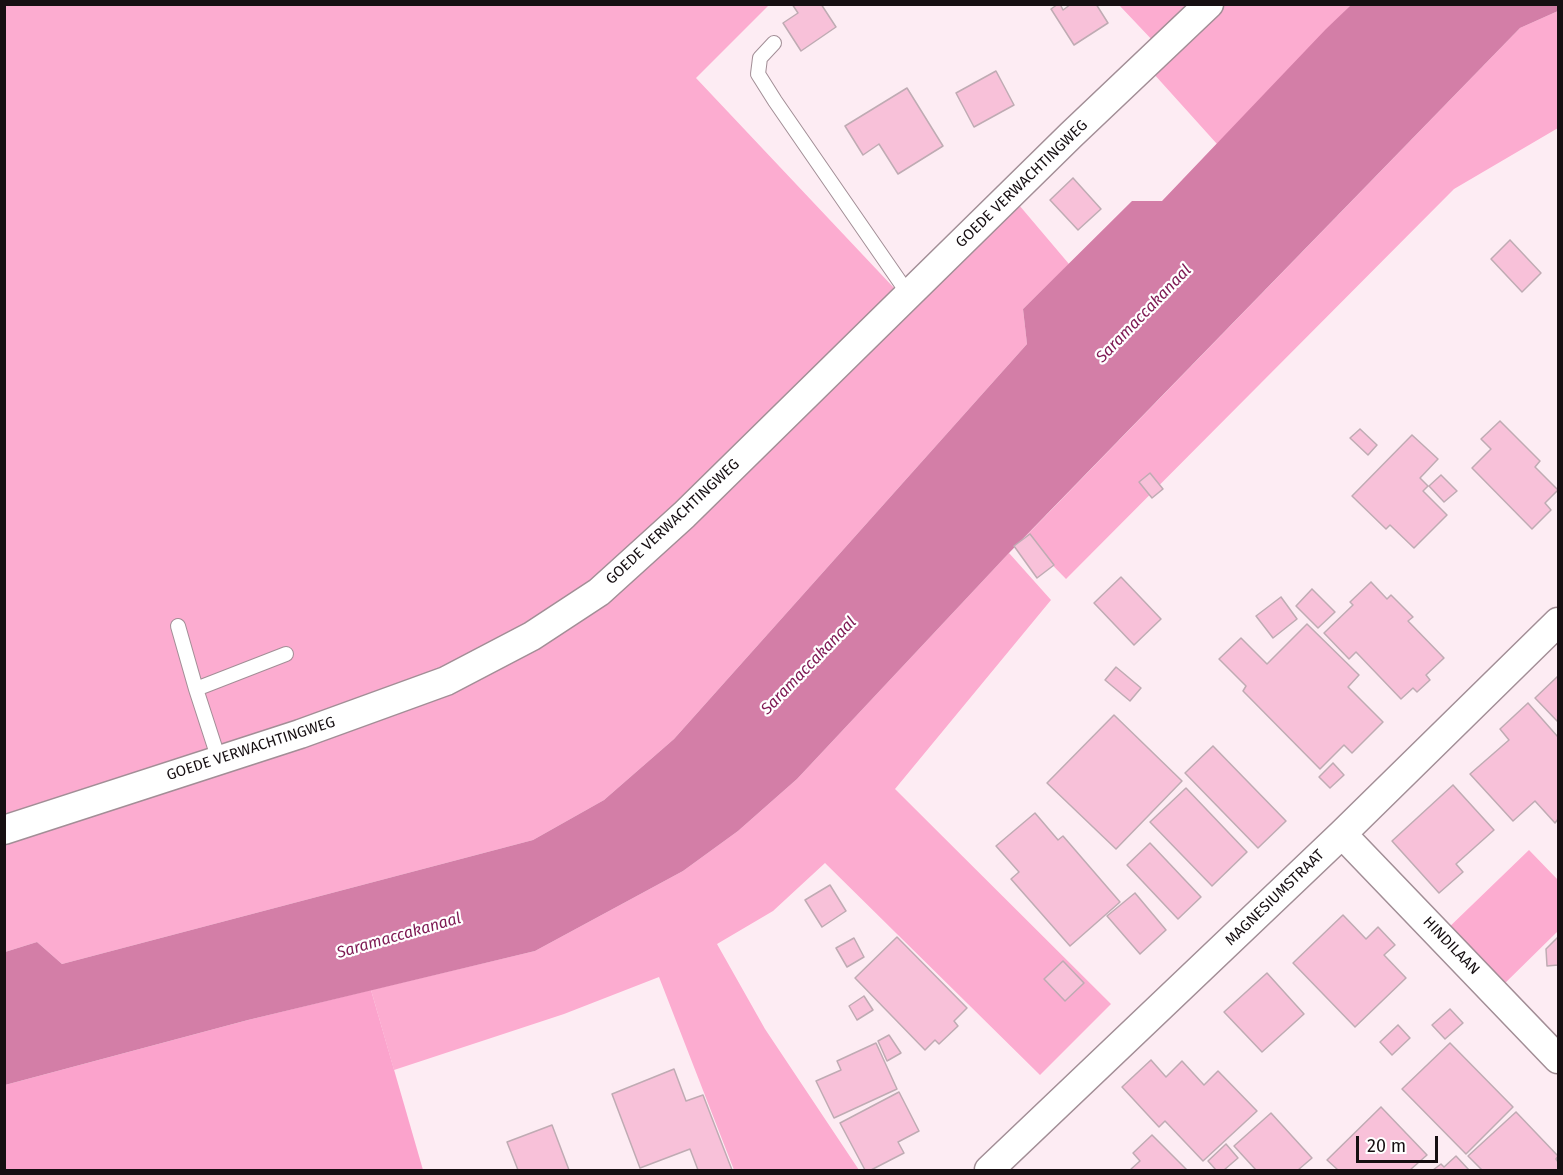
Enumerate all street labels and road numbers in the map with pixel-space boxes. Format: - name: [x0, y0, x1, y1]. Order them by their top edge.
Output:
- street label: GOEDE VERWACHTINGWEG: [952, 116, 1092, 252]
- street label: GOEDE VERWACHTINGWEG: [603, 455, 743, 589]
- street label: GOEDE VERWACHTINGWEG: [165, 713, 337, 785]
- street label: MAGNESIUMSTRAAT: [1222, 846, 1328, 950]
- street label: HINDILAAN: [1419, 913, 1483, 979]

